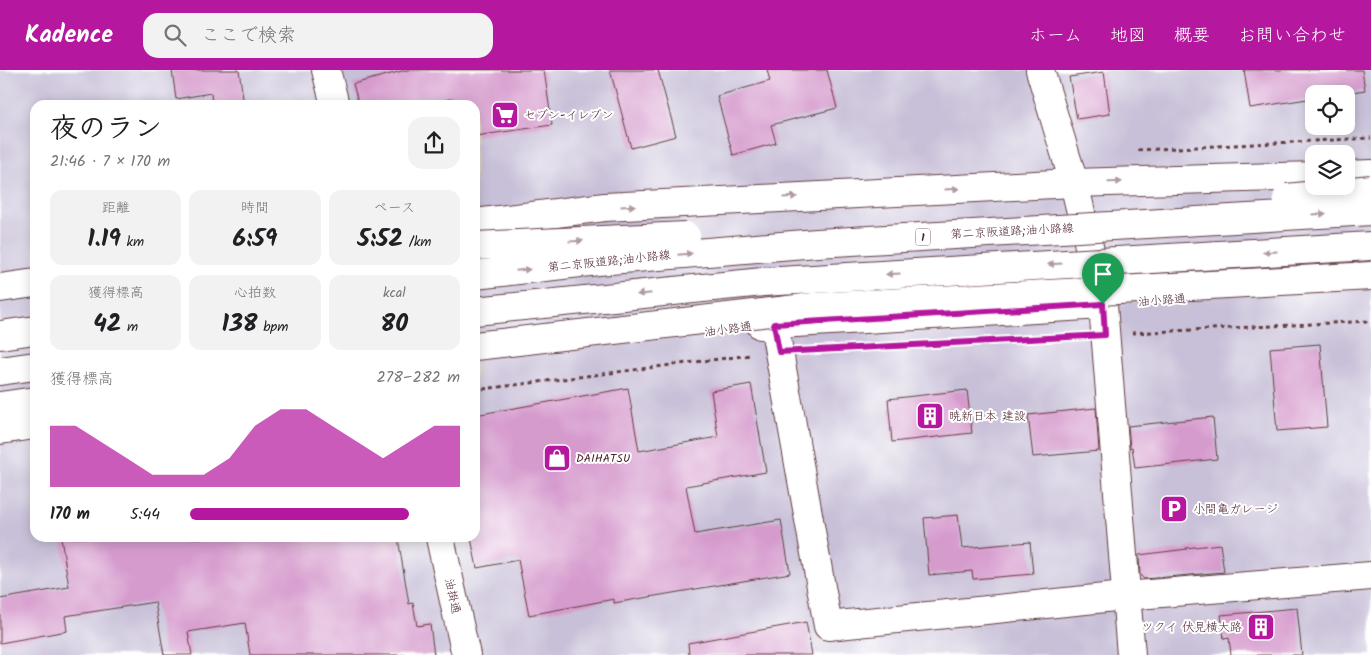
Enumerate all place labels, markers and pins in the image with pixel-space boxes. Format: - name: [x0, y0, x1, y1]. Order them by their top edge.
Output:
- supermarket icon: セブン-イレブン: [490, 100, 520, 130]
- place label: セブン-イレブン: [524, 106, 614, 125]
- pin: [1082, 253, 1124, 304]
- building icon: 暁新日本 建設: [915, 401, 945, 431]
- place label: 暁新日本 建設: [949, 407, 1026, 426]
- shop icon: DAIHATSU: [542, 443, 572, 473]
- place label: DAIHATSU: [576, 449, 630, 468]
- parking icon: 小間亀ガレージ: [1159, 494, 1189, 524]
- place label: 小間亀ガレージ: [1193, 500, 1278, 519]
- building icon: ツクイ 伏見横大路: [1246, 612, 1276, 642]
- place label: ツクイ 伏見横大路: [1141, 618, 1242, 637]

